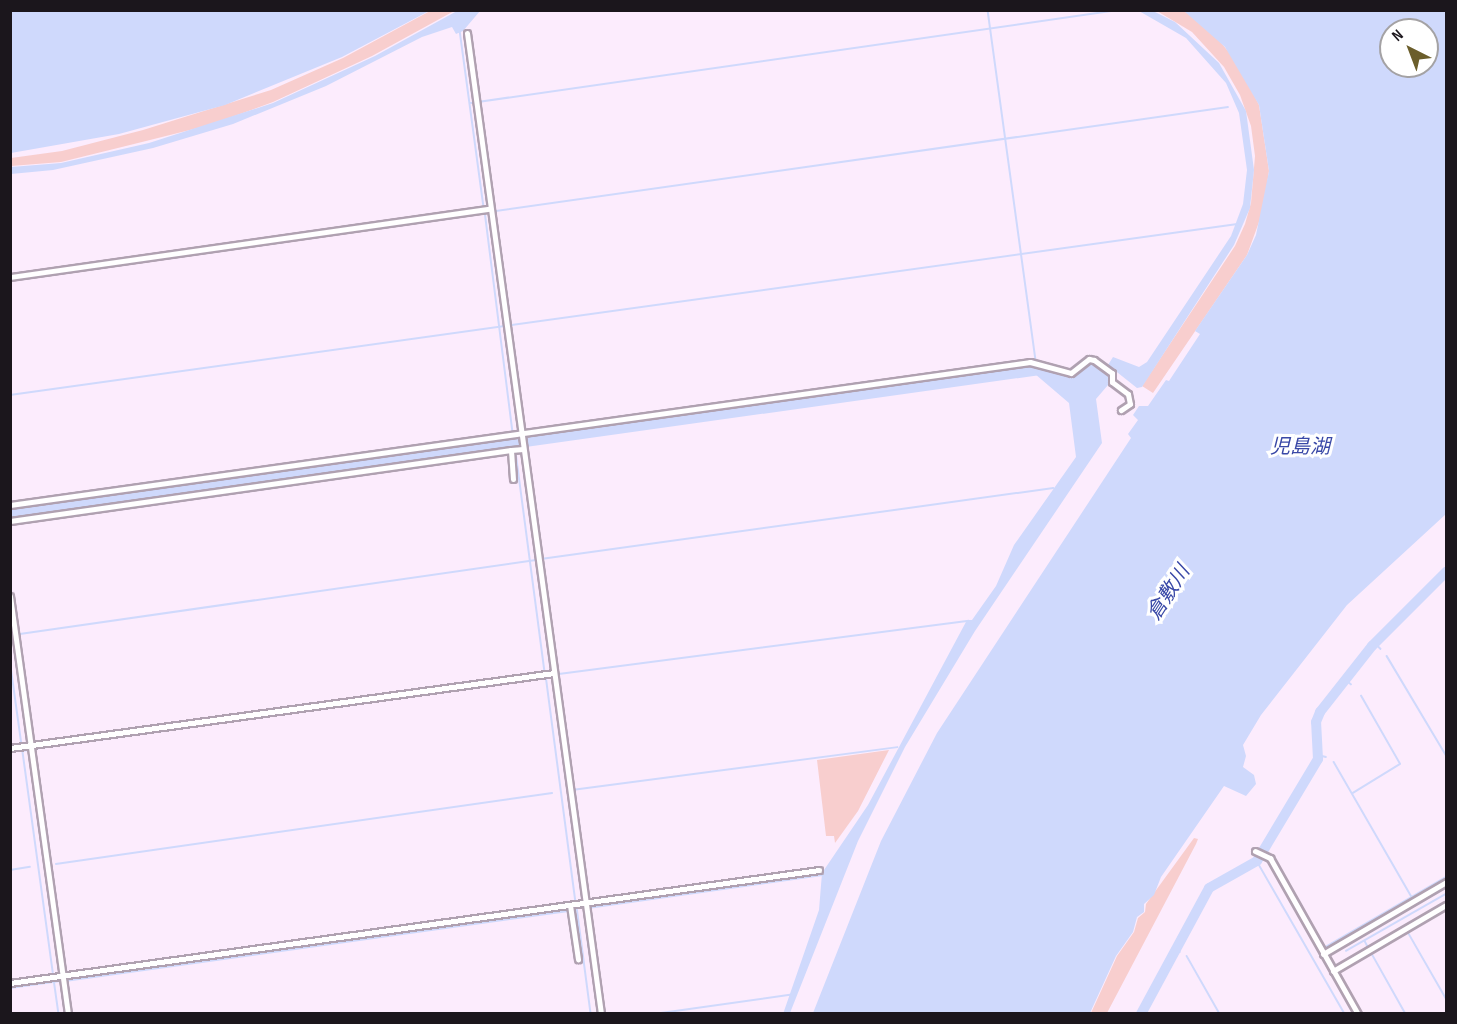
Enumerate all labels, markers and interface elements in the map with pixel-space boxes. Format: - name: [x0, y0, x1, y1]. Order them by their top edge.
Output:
- north arrow: [1379, 18, 1439, 78]
- text: N: [1388, 26, 1407, 46]
- water label: 児島湖: [1270, 435, 1330, 459]
- water label: 倉敷川: [1143, 561, 1195, 625]

